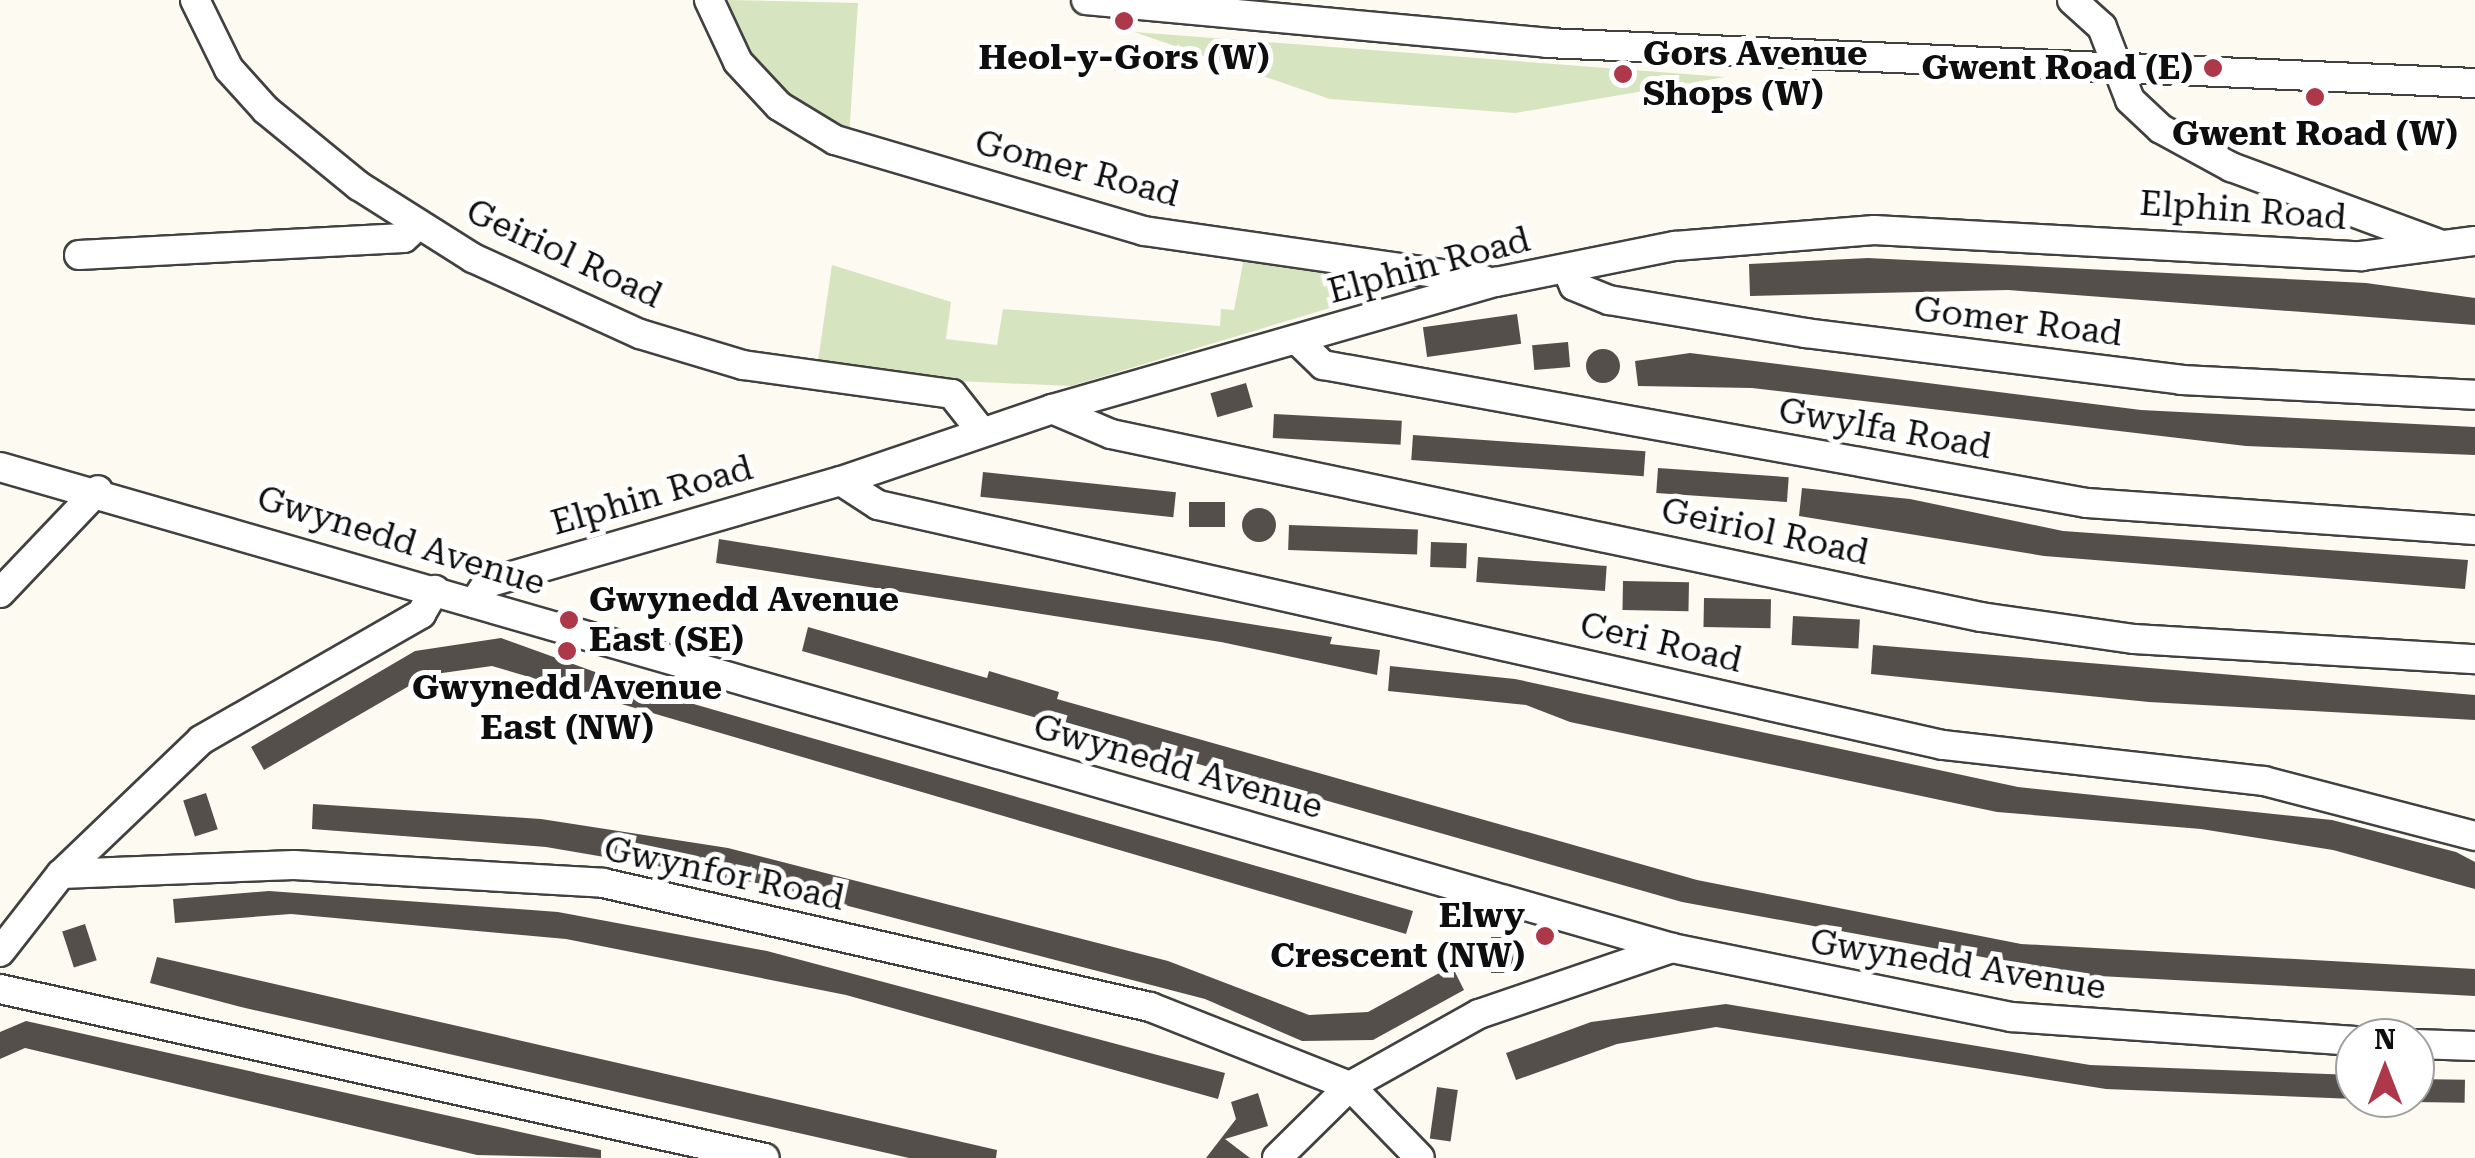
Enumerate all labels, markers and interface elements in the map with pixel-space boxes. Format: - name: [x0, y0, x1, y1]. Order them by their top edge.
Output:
- marker: Heol-y-Gors (W): [1113, 10, 1135, 32]
- place label: Gors Avenue Shops (W): [1643, 33, 1868, 115]
- place label: Heol-y-Gors (W): [978, 37, 1270, 79]
- place label: Gwent Road (E): [1922, 47, 2193, 89]
- marker: Gwent Road (E): [2202, 57, 2224, 79]
- marker: Gors Avenue Shops (W): [1612, 63, 1634, 85]
- marker: Gwent Road (W): [2304, 86, 2326, 108]
- place label: Gwent Road (W): [2172, 113, 2458, 155]
- street label: Gomer Road: [970, 122, 1184, 216]
- street label: Elphin Road: [2138, 183, 2348, 239]
- street label: Geiriol Road: [460, 190, 668, 318]
- street label: Elphin Road: [1323, 219, 1535, 313]
- street label: Gomer Road: [1911, 288, 2125, 356]
- street label: Gwylfa Road: [1775, 390, 1995, 468]
- street label: Elphin Road: [547, 447, 757, 545]
- street label: Gwynedd Avenue: [252, 477, 550, 605]
- street label: Geiriol Road: [1657, 490, 1873, 574]
- place label: Gwynedd Avenue East (SE): [589, 579, 899, 661]
- street label: Ceri Road: [1576, 604, 1746, 682]
- marker: Gwynedd Avenue East (SE): [558, 609, 580, 631]
- marker: Gwynedd Avenue East (NW): [556, 640, 578, 662]
- place label: Gwynedd Avenue East (NW): [412, 667, 722, 749]
- street label: Gwynedd Avenue: [1029, 706, 1327, 828]
- street label: Gwynfor Road: [600, 828, 848, 920]
- place label: Elwy Crescent (NW): [1270, 895, 1525, 977]
- street label: Gwynedd Avenue: [1807, 921, 2109, 1009]
- marker: Elwy Crescent (NW): [1534, 925, 1556, 947]
- north arrow: [2335, 1018, 2435, 1118]
- text: N: [2374, 1023, 2396, 1056]

